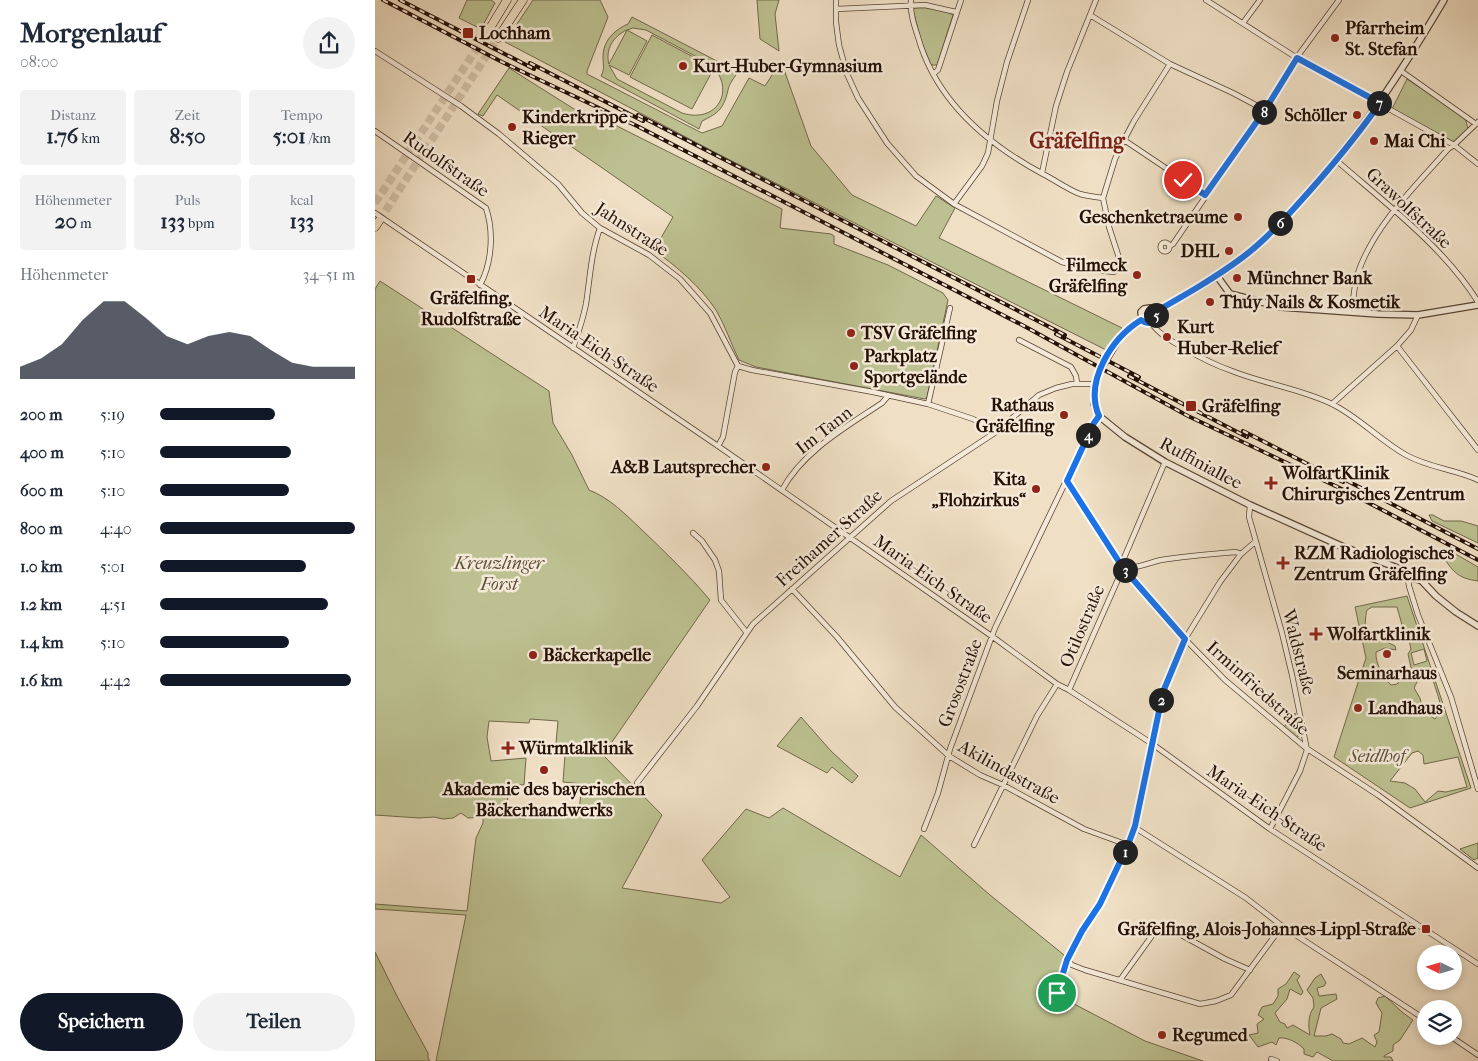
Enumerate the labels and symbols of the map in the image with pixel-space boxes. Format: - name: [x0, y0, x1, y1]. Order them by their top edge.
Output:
- place label: Pfarrheim St. Stefan: [1345, 18, 1426, 60]
- place label: Lochham: [479, 23, 551, 44]
- marker: Lochham: [461, 26, 475, 40]
- marker: Pfarrheim St. Stefan: [1329, 32, 1341, 44]
- place label: Kurt-Huber-Gymnasium: [693, 56, 883, 77]
- marker: Kurt-Huber-Gymnasium: [677, 60, 689, 72]
- pin: 7: [1367, 90, 1391, 116]
- pin: 8: [1251, 100, 1277, 124]
- place label: Schöller: [1284, 105, 1347, 126]
- place label: Kinderkrippe Rieger: [522, 107, 628, 149]
- marker: Schöller: [1351, 109, 1363, 121]
- marker: Kinderkrippe Rieger: [506, 121, 518, 133]
- street label: Rudolfstraße: [399, 127, 493, 202]
- district label: Gräfelfing: [1029, 128, 1126, 154]
- place label: Mai Chi: [1383, 131, 1446, 152]
- marker: Mai Chi: [1368, 135, 1380, 147]
- pin: [1162, 159, 1204, 201]
- street label: Grawolfstraße: [1362, 163, 1456, 253]
- street label: Jahnstraße: [589, 197, 672, 261]
- place label: Geschenketraeume: [1079, 207, 1228, 228]
- pin: 6: [1267, 210, 1293, 236]
- marker: Geschenketraeume: [1232, 211, 1244, 223]
- place label: DHL: [1180, 241, 1220, 262]
- marker: DHL: [1223, 245, 1235, 257]
- place label: Filmeck Gräfelfing: [1049, 255, 1128, 297]
- place label: Münchner Bank: [1246, 268, 1373, 289]
- marker: Filmeck Gräfelfing: [1131, 269, 1143, 281]
- marker: Münchner Bank: [1231, 272, 1243, 284]
- marker: Gräfelfing, Rudolfstraße: [465, 273, 477, 285]
- place label: Gräfelfing, Rudolfstraße: [421, 288, 521, 330]
- place label: Thúy Nails & Kosmetik: [1219, 292, 1401, 313]
- marker: Thúy Nails & Kosmetik: [1204, 296, 1216, 308]
- street label: Maria-Eich-Straße: [535, 302, 663, 397]
- pin: 5: [1143, 302, 1169, 328]
- place label: Kurt Huber-Relief: [1177, 317, 1283, 359]
- place label: TSV Gräfelfing: [860, 323, 978, 344]
- marker: TSV Gräfelfing: [845, 327, 857, 339]
- marker: Kurt Huber-Relief: [1161, 331, 1173, 343]
- place label: Parkplatz Sportgelände: [864, 346, 967, 388]
- marker: Parkplatz Sportgelände: [848, 360, 860, 372]
- place label: Rathaus Gräfelfing: [976, 395, 1055, 437]
- place label: Gräfelfing: [1202, 396, 1282, 417]
- marker: Gräfelfing: [1184, 399, 1198, 413]
- street label: Im Tann: [792, 402, 857, 459]
- marker: Rathaus Gräfelfing: [1058, 409, 1070, 421]
- pin: 4: [1075, 422, 1101, 448]
- street label: Ruffiniallee: [1156, 433, 1246, 494]
- place label: A&B Lautsprecher: [610, 457, 756, 478]
- marker: A&B Lautsprecher: [760, 461, 772, 473]
- place label: WolfartKlinik Chirurgisches Zentrum: [1281, 463, 1466, 505]
- place label: Kita „Flohzirkus“: [931, 469, 1027, 511]
- marker: WolfartKlinik Chirurgisches Zentrum: [1264, 476, 1278, 490]
- marker: Kita „Flohzirkus“: [1030, 483, 1042, 495]
- street label: Freihamer Straße: [772, 485, 887, 592]
- street label: Maria-Eich-Straße: [869, 531, 996, 628]
- place label: RZM Radiologisches Zentrum Gräfelfing: [1294, 543, 1455, 585]
- park label: Kreuzlinger Forst: [452, 553, 546, 595]
- marker: RZM Radiologisches Zentrum Gräfelfing: [1276, 556, 1290, 570]
- pin: 3: [1113, 558, 1137, 582]
- street label: Otilostraße: [1056, 582, 1109, 671]
- street label: Waldstraße: [1278, 606, 1319, 697]
- place label: Wolfartklinik: [1326, 624, 1431, 645]
- marker: Wolfartklinik: [1309, 627, 1323, 641]
- street label: Grosostraße: [934, 636, 987, 730]
- street label: Irminfriedstraße: [1202, 637, 1313, 740]
- place label: Bäckerkapelle: [543, 645, 651, 666]
- marker: Seminarhaus: [1381, 648, 1393, 660]
- marker: Bäckerkapelle: [527, 649, 539, 661]
- place label: Seminarhaus: [1337, 663, 1437, 684]
- pin: 2: [1149, 688, 1173, 712]
- place label: Landhaus: [1368, 698, 1443, 719]
- marker: Landhaus: [1352, 702, 1364, 714]
- street label: Akilindastraße: [953, 735, 1063, 809]
- place label: Würmtalklinik: [518, 738, 634, 759]
- marker: Würmtalklinik: [501, 741, 515, 755]
- park label: Seidlhof: [1348, 746, 1409, 767]
- street label: Maria-Eich-Straße: [1203, 761, 1331, 856]
- marker: Akademie des bayerischen Bäckerhandwerks: [538, 764, 550, 776]
- place label: Akademie des bayerischen Bäckerhandwerks: [442, 779, 646, 821]
- pin: 1: [1113, 840, 1137, 864]
- place label: Gräfelfing, Alois-Johannes-Lippl-Straße: [1118, 919, 1416, 940]
- marker: Gräfelfing, Alois-Johannes-Lippl-Straße: [1420, 923, 1432, 935]
- north arrow: [1417, 945, 1463, 990]
- pin: [1036, 972, 1078, 1014]
- place label: Regumed: [1172, 1025, 1249, 1046]
- marker: Regumed: [1156, 1029, 1168, 1041]

